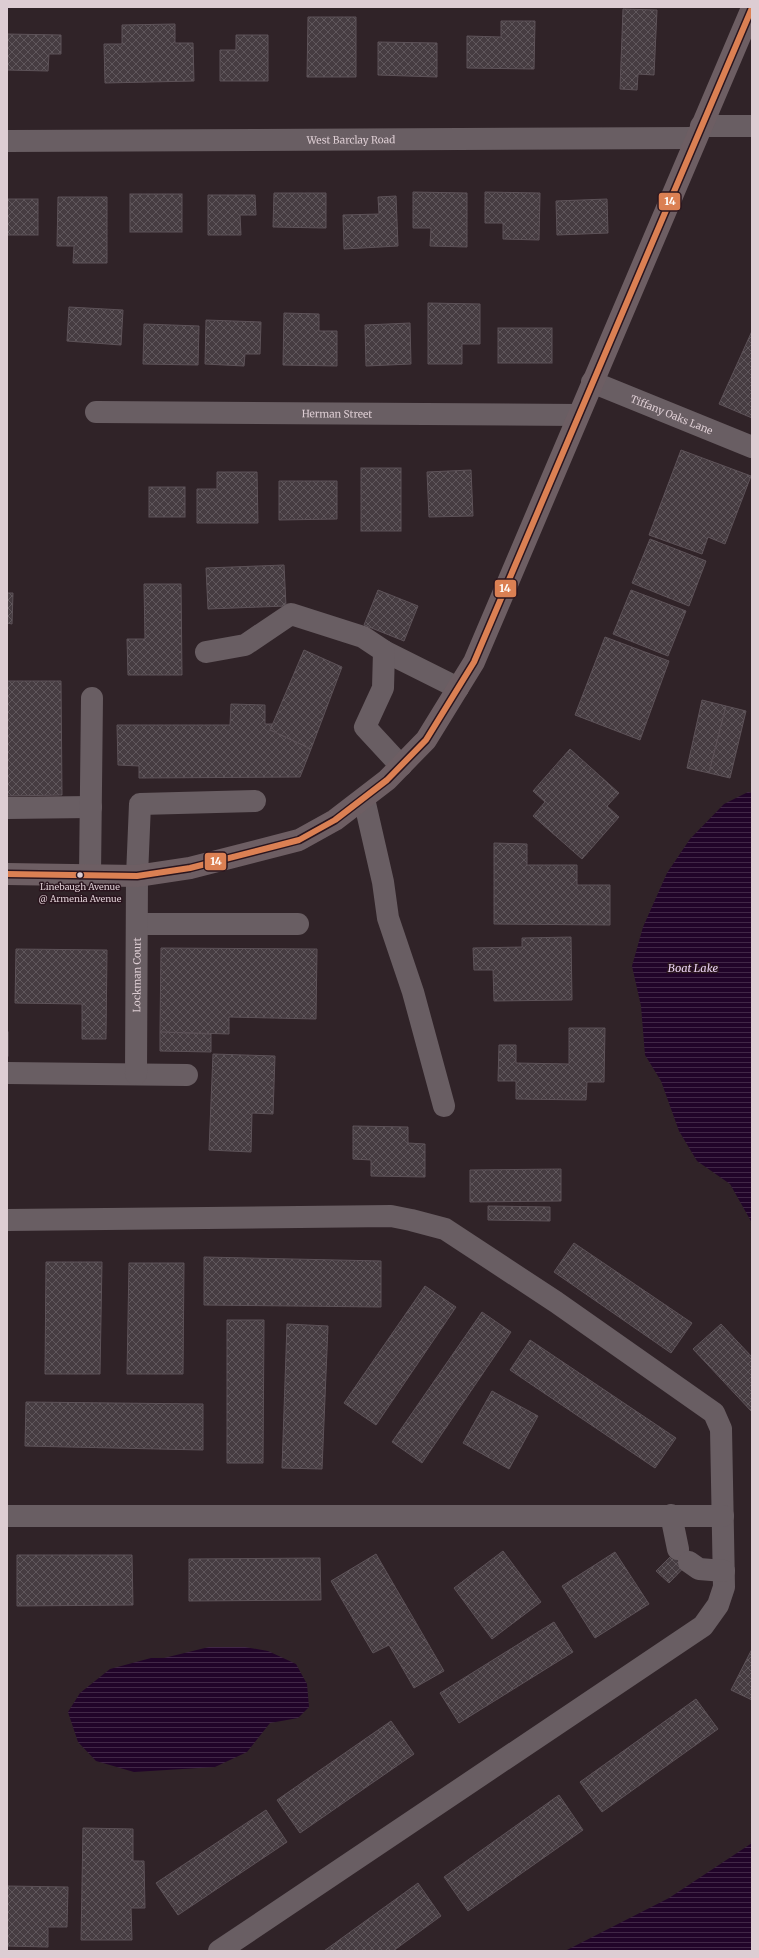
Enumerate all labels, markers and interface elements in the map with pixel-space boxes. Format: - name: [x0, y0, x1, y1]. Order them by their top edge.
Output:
- street label: West Barclay Road: [306, 133, 395, 146]
- line badge: 14: [658, 192, 681, 211]
- text: 14: [664, 194, 676, 208]
- street label: Tiffany Oaks Lane: [629, 392, 715, 437]
- street label: Herman Street: [302, 407, 372, 420]
- line badge: 14: [494, 579, 517, 598]
- text: 14: [499, 581, 511, 595]
- line badge: 14: [204, 852, 227, 871]
- text: 14: [210, 854, 222, 868]
- marker: Linebaugh Avenue @ Armenia Avenue: [75, 870, 85, 880]
- place label: Linebaugh Avenue @ Armenia Avenue: [39, 881, 122, 904]
- street label: Lockman Court: [130, 937, 143, 1013]
- water label: Boat Lake: [668, 961, 719, 975]

